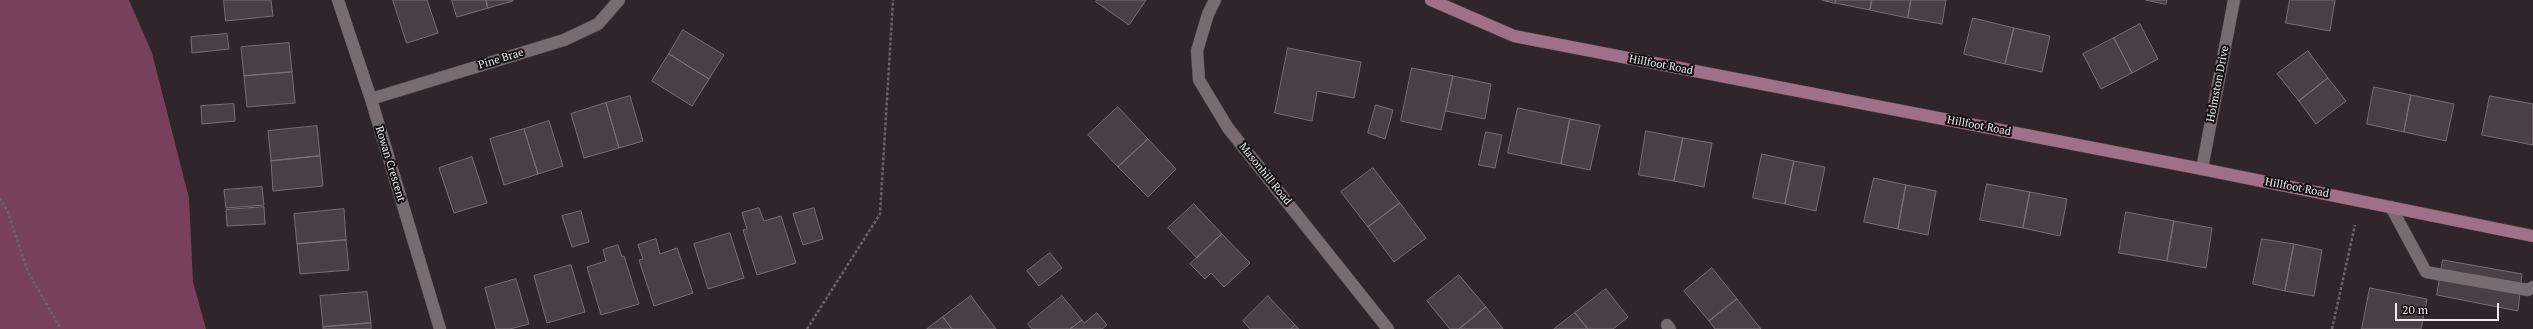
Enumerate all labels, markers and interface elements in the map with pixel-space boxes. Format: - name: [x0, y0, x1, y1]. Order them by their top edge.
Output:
- street label: Holmston Drive: [2204, 45, 2232, 123]
- street label: Pine Brae: [477, 46, 525, 72]
- street label: Hillfoot Road: [1628, 52, 1694, 78]
- street label: Hillfoot Road: [1946, 113, 2012, 139]
- street label: Rowan Crescent: [372, 125, 408, 203]
- street label: Masonhill Road: [1236, 140, 1294, 208]
- street label: Hillfoot Road: [2264, 175, 2330, 201]
- scale bar: [2397, 295, 2501, 321]
- text: 20 m: [2402, 302, 2428, 317]

